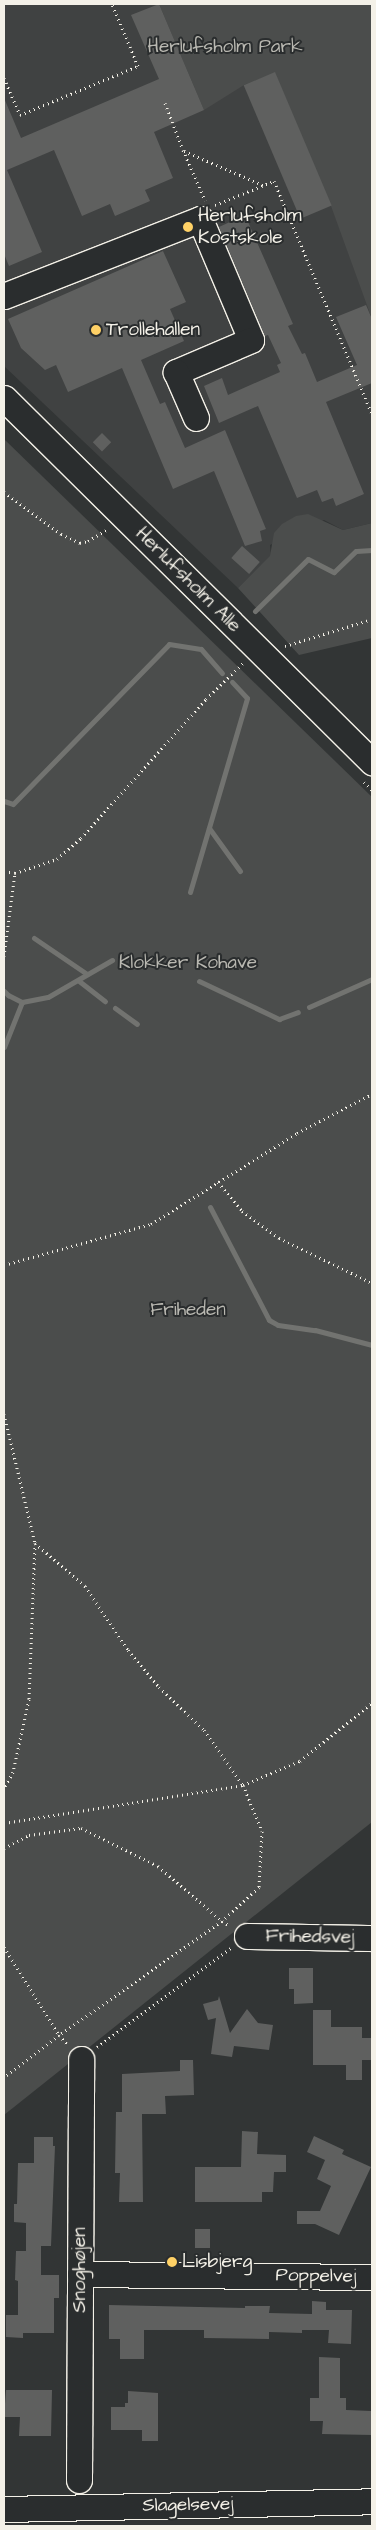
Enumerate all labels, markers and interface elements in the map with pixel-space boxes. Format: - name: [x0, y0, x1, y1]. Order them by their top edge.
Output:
- park label: Herlufsholm Park: [147, 36, 303, 58]
- place label: Herlufsholm Kostskole: [198, 205, 302, 249]
- marker: Herlufsholm Kostskole: [182, 221, 194, 233]
- place label: Trollehallen: [106, 319, 200, 341]
- marker: Trollehallen: [90, 324, 102, 336]
- street label: Herlufsholm Alle: [131, 523, 245, 637]
- park label: Klokker Kohave: [119, 952, 257, 974]
- park label: Friheden: [150, 1299, 226, 1321]
- street label: Frihedsvej: [265, 1925, 355, 1949]
- street label: Snoghøjen: [69, 2227, 91, 2313]
- place label: Lisbjerg: [182, 2251, 252, 2273]
- marker: Lisbjerg: [166, 2256, 178, 2268]
- street label: Poppelvej: [275, 2264, 357, 2288]
- street label: Slagelsevej: [142, 2493, 234, 2517]

